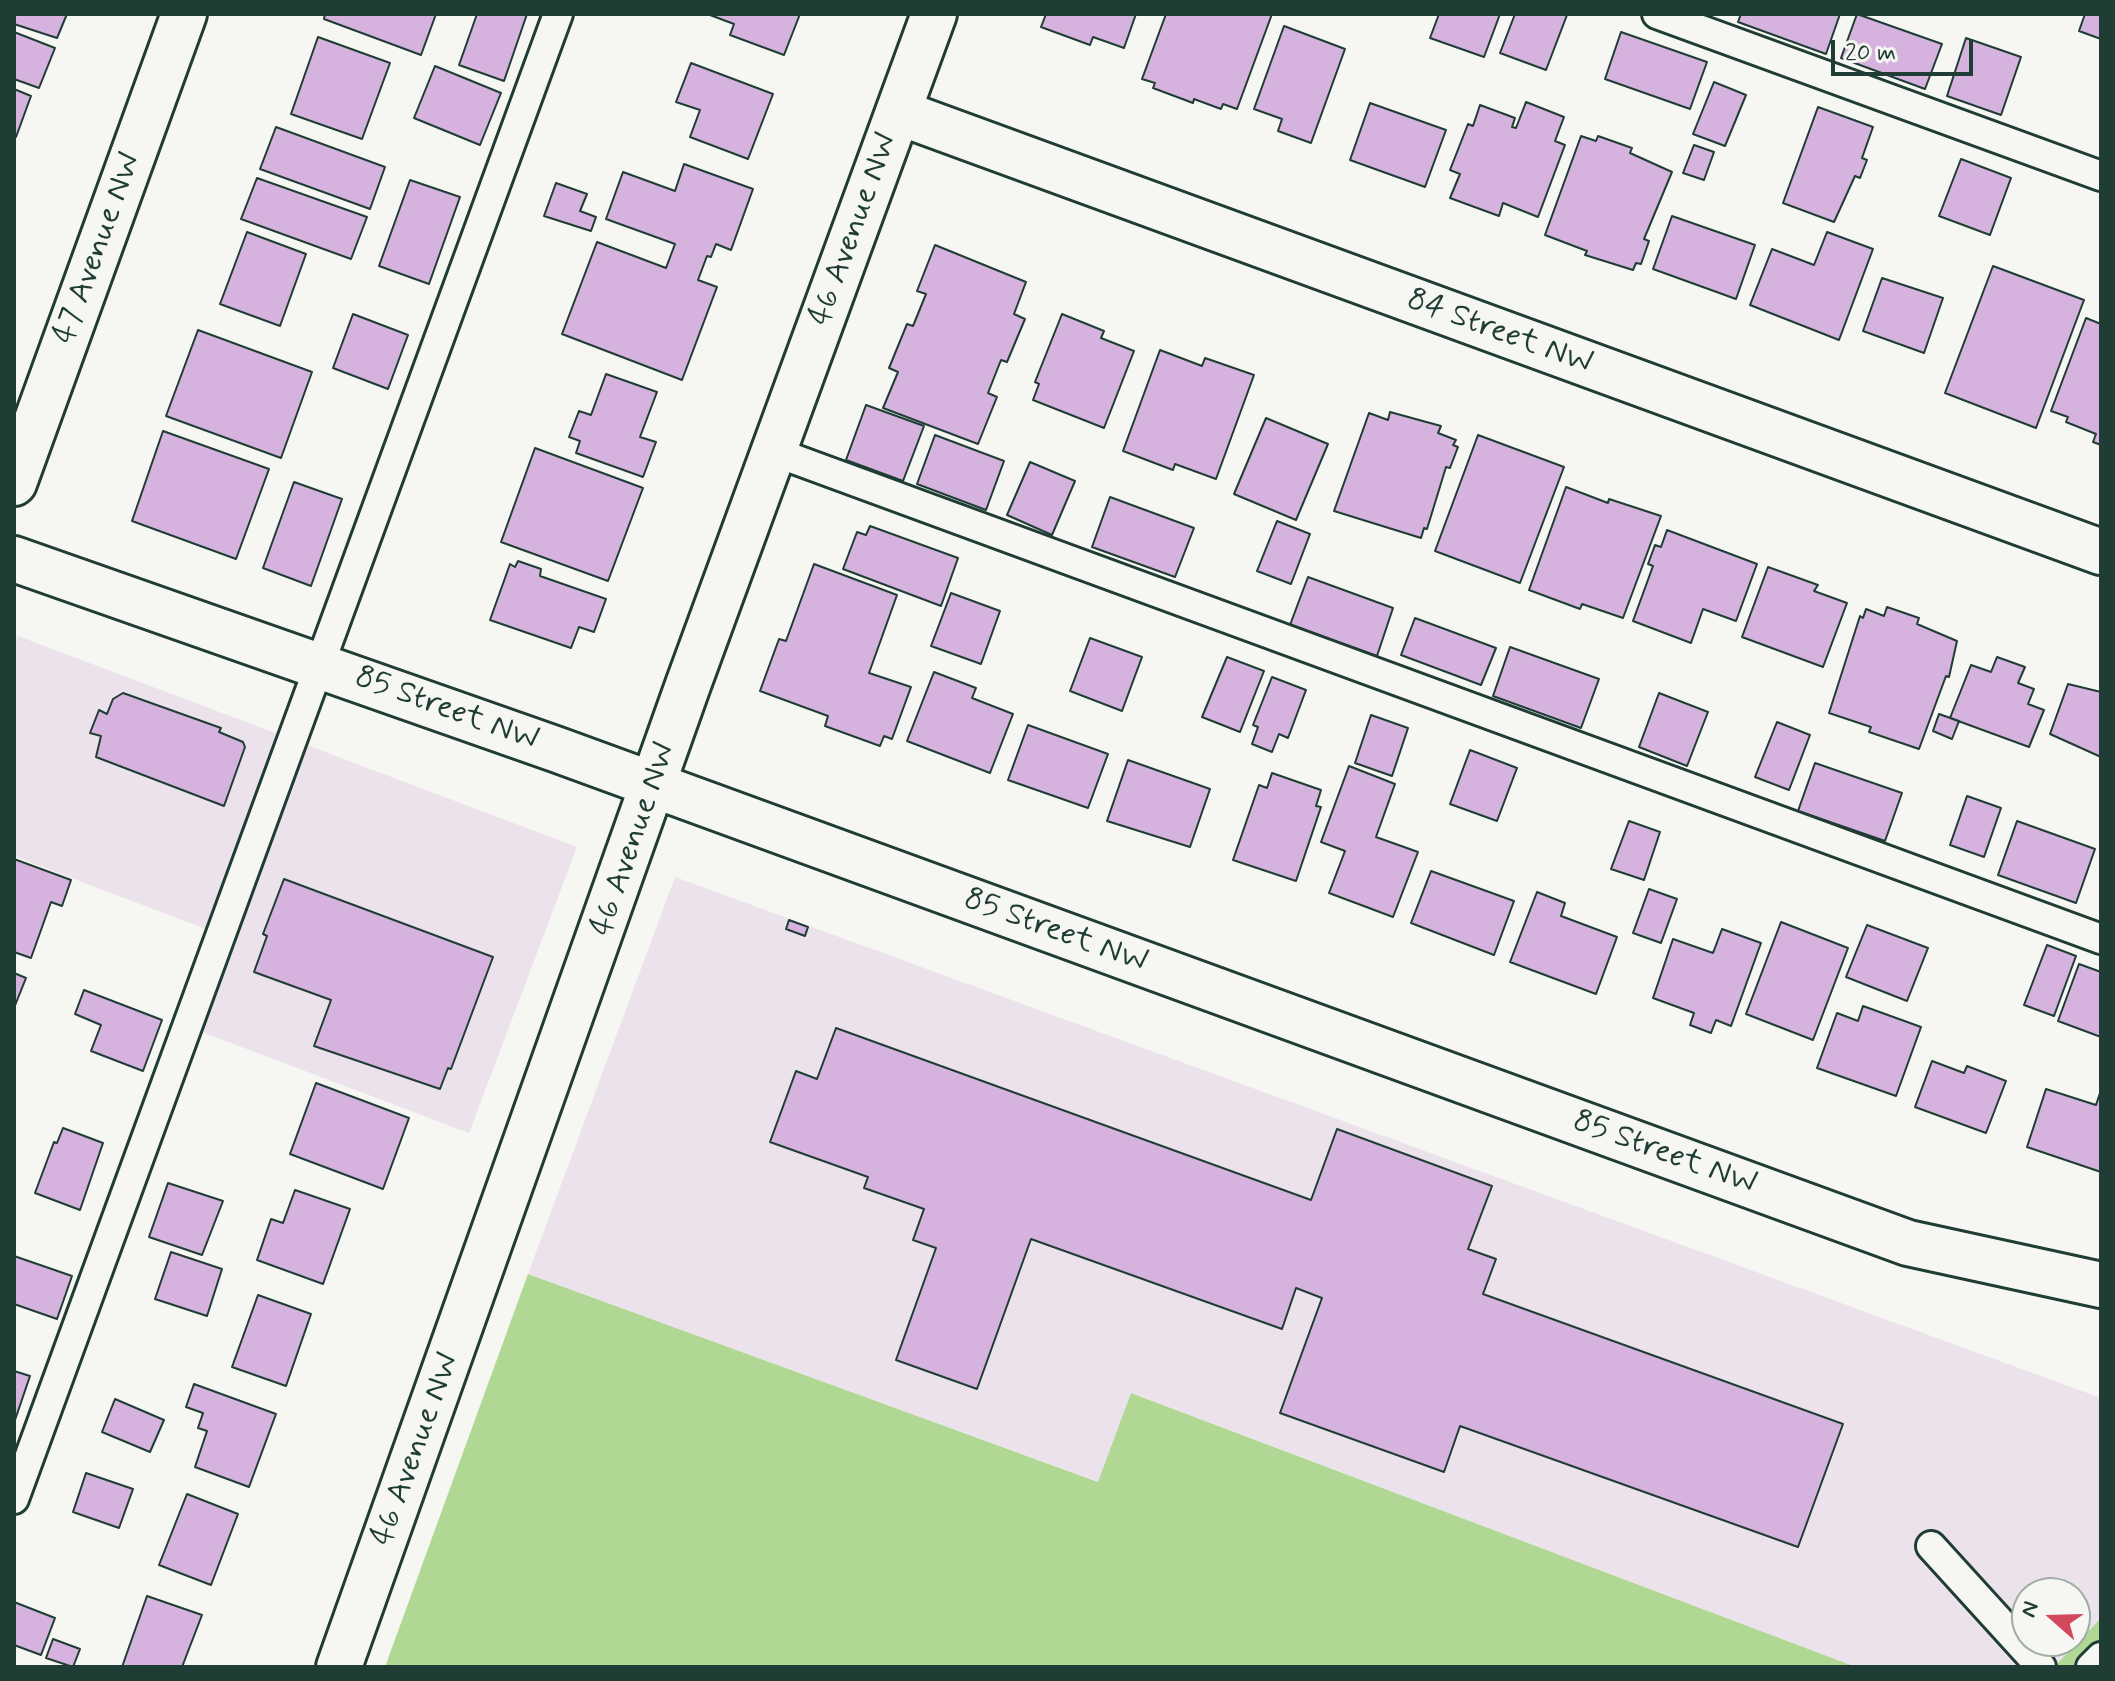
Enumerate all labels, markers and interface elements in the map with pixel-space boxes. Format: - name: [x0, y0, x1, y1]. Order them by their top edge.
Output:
- scale bar: [1835, 24, 1977, 74]
- text: 20 m: [1845, 38, 1896, 69]
- street label: 46 Avenue NW: [802, 129, 908, 331]
- street label: 47 Avenue NW: [47, 148, 151, 350]
- street label: 84 Street NW: [1401, 282, 1597, 384]
- street label: 85 Street NW: [349, 659, 543, 761]
- street label: 46 Avenue NW: [584, 738, 686, 942]
- street label: 85 Street NW: [958, 881, 1152, 983]
- street label: 85 Street NW: [1567, 1103, 1761, 1205]
- street label: 46 Avenue NW: [364, 1349, 470, 1551]
- north arrow: [2011, 1577, 2091, 1657]
- text: N: [2015, 1598, 2046, 1621]

